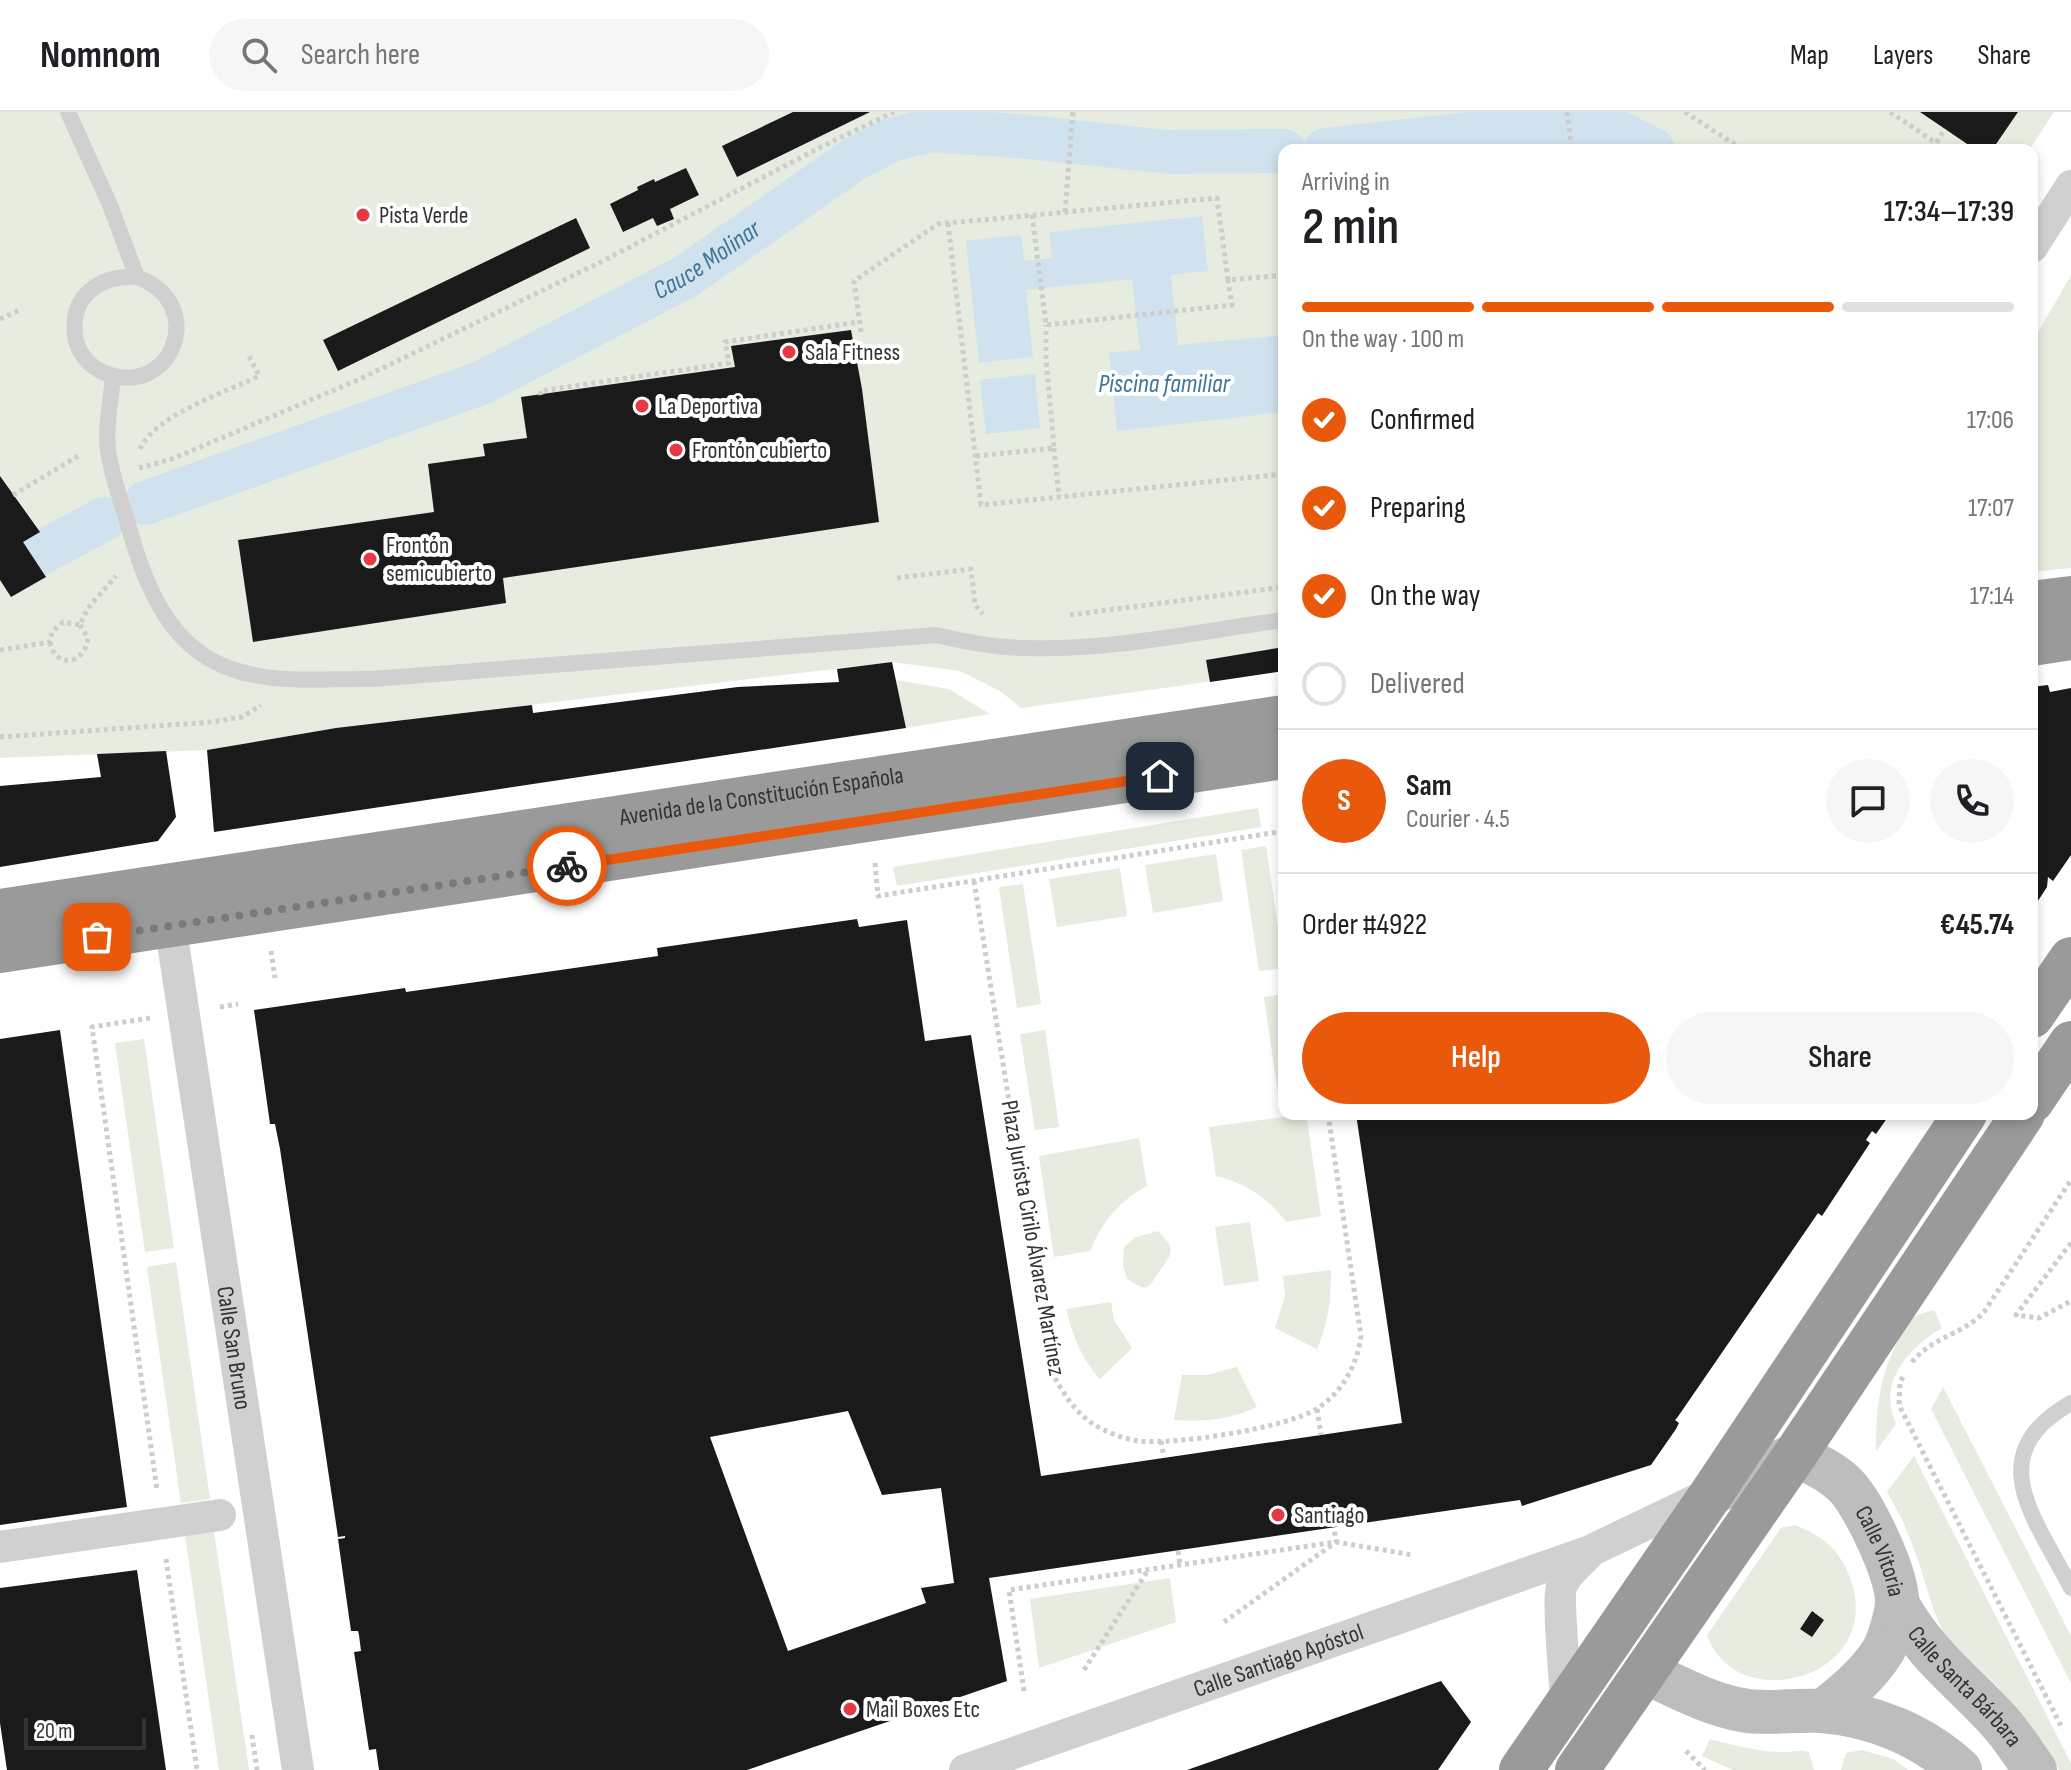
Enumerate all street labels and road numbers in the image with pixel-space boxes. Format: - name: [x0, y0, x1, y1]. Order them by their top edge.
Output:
- street label: Avenida de la Constitución Española: [616, 760, 905, 832]
- street label: Plaza Jurista Cirilo Álvarez Martínez: [994, 1098, 1072, 1378]
- street label: Calle San Bruno: [211, 1284, 258, 1412]
- street label: Calle Vitoria: [1849, 1500, 1911, 1599]
- street label: Calle Santiago Apóstol: [1190, 1617, 1367, 1703]
- street label: Calle Santa Bárbara: [1901, 1620, 2029, 1752]

